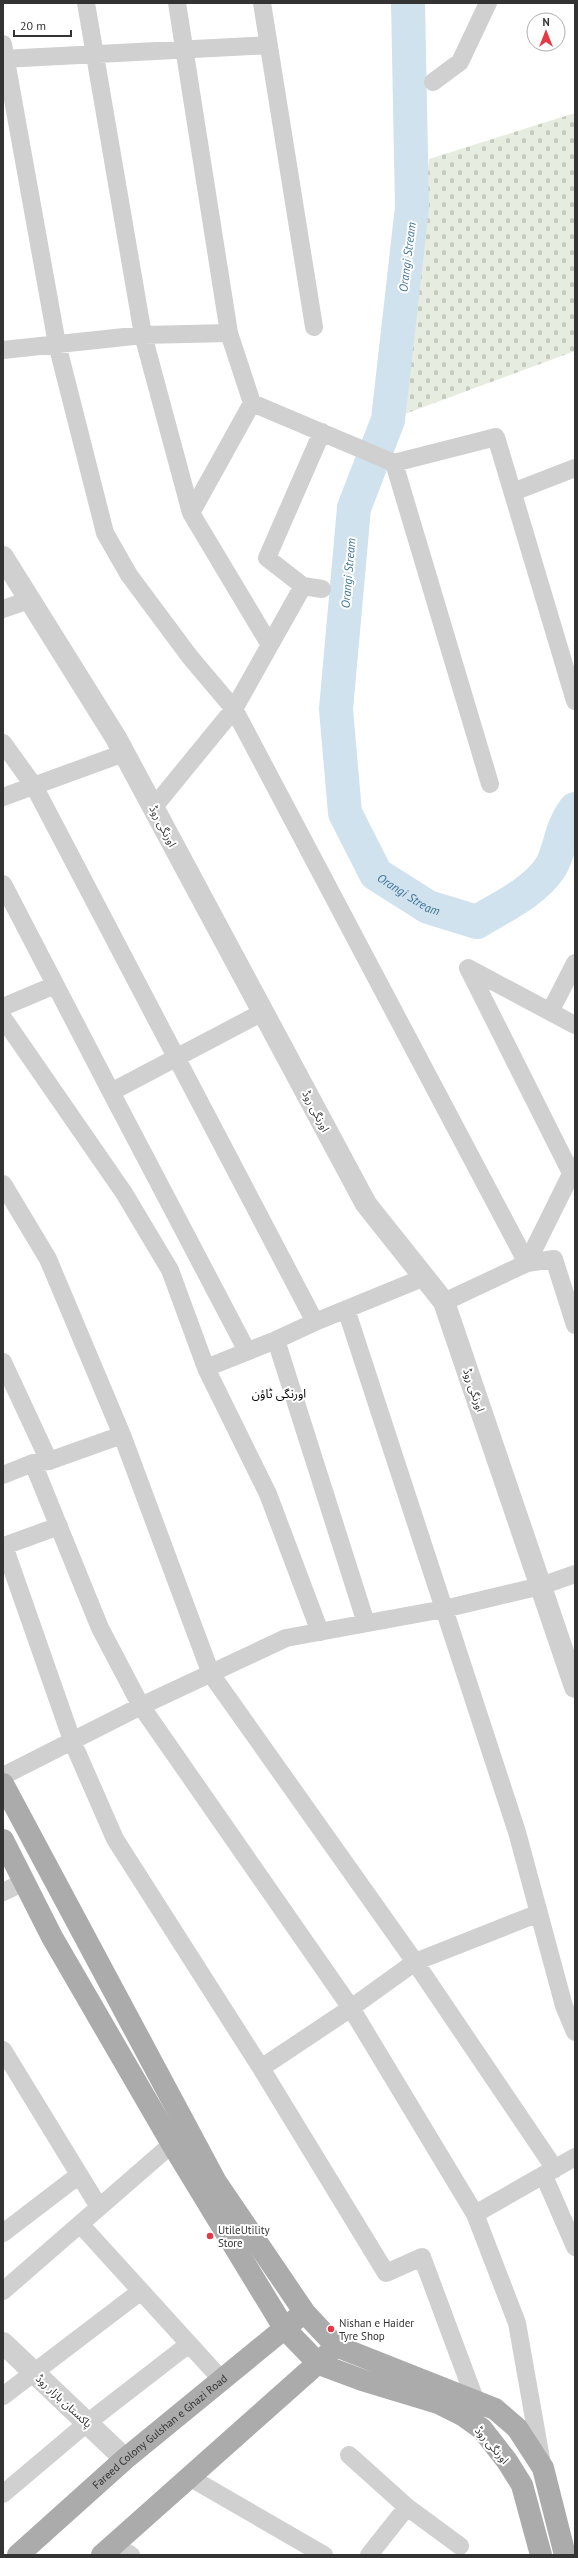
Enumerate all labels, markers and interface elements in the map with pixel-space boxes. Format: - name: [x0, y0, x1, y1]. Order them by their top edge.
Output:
- scale bar: [14, 12, 71, 38]
- north arrow: [526, 12, 566, 52]
- text: N: [542, 15, 550, 29]
- text: 20 m: [20, 18, 46, 33]
- water label: Orangi Stream: [395, 221, 419, 293]
- water label: Orangi Stream: [337, 537, 359, 609]
- street label: اورنگی روڈ: [146, 803, 180, 849]
- water label: Orangi Stream: [375, 869, 442, 918]
- street label: اورنگی روڈ: [299, 1088, 333, 1134]
- street label: اورنگی روڈ: [460, 1366, 488, 1414]
- district label: اورنگی ٹاؤن: [252, 1386, 306, 1401]
- place label: UtileUtility Store: [218, 2223, 270, 2250]
- marker: UtileUtility Store: [205, 2231, 215, 2241]
- place label: Nishan e Haider Tyre Shop: [339, 2316, 414, 2343]
- marker: Nishan e Haider Tyre Shop: [326, 2324, 336, 2334]
- street label: پاکستان بازار روڈ: [32, 2371, 95, 2431]
- street label: Fareed Colony Gulshan e Ghazi Road: [89, 2371, 230, 2492]
- street label: اورنگی روڈ: [472, 2423, 512, 2467]

